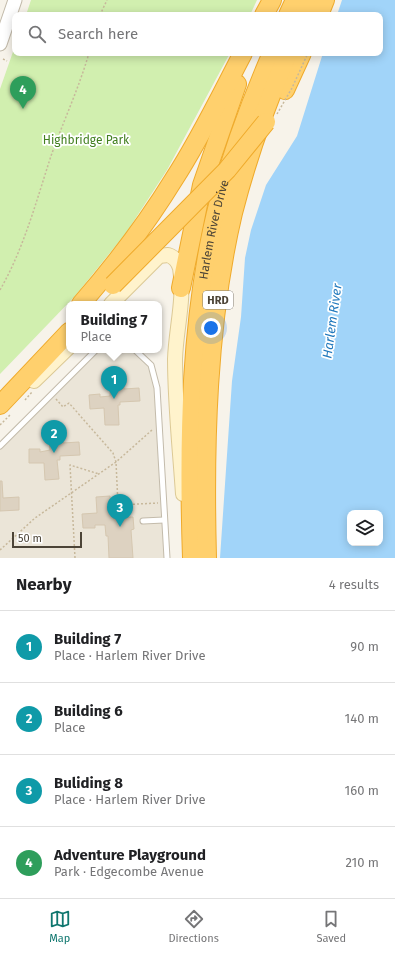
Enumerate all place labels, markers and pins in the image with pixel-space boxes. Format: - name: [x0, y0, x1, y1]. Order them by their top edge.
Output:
- pin: 4: [10, 76, 36, 109]
- pin: 1: [101, 366, 127, 399]
- pin: 2: [41, 420, 67, 453]
- pin: 3: [107, 494, 133, 527]

